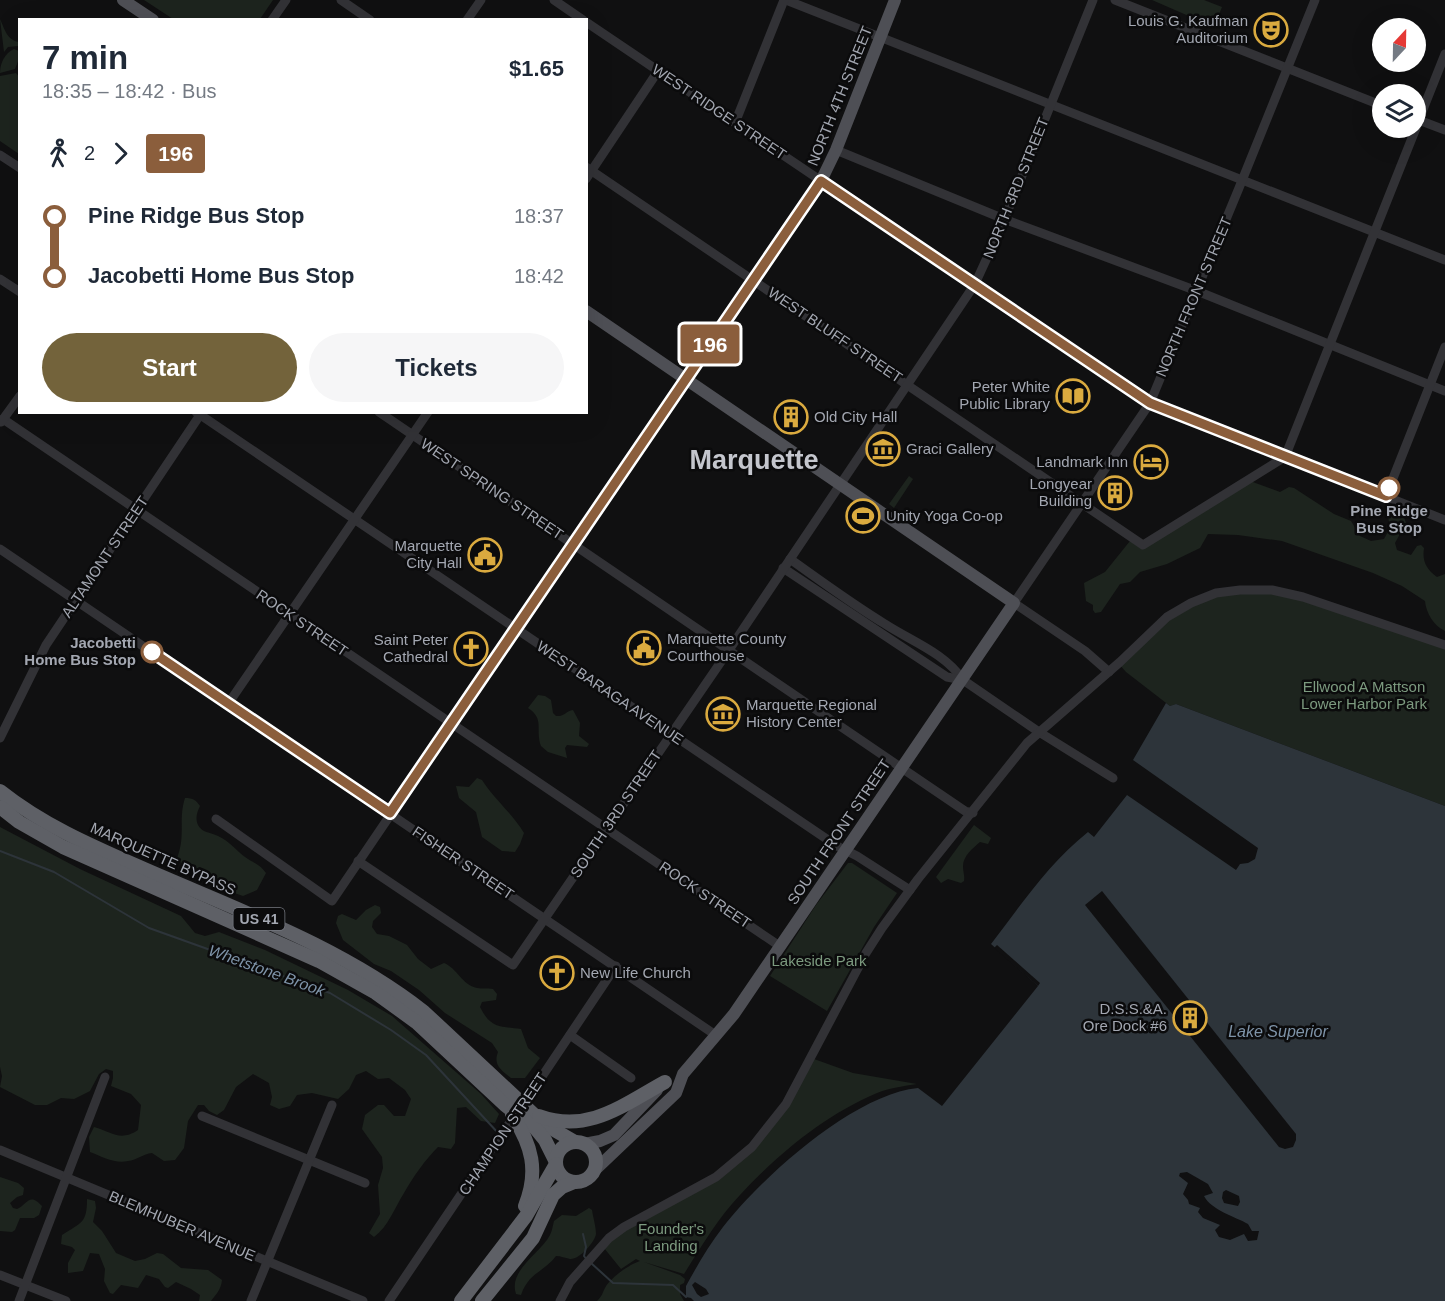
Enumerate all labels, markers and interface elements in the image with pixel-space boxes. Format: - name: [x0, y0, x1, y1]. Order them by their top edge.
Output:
- place label: Louis G. Kaufman Auditorium: [1128, 12, 1248, 46]
- theatre icon: Louis G. Kaufman Auditorium: [1253, 12, 1289, 48]
- north arrow: [1372, 18, 1426, 72]
- map controls: [1372, 18, 1426, 138]
- street label: NORTH 4TH STREET: [804, 24, 875, 168]
- text: 7 min: [42, 39, 128, 76]
- text: $1.65: [509, 56, 564, 81]
- street label: WEST RIDGE STREET: [649, 60, 790, 163]
- text: 18:35 – 18:42 · Bus: [42, 80, 217, 102]
- button: layers: [1372, 84, 1426, 138]
- street label: NORTH 3RD STREET: [979, 115, 1052, 261]
- icon: walk: [42, 137, 75, 170]
- icon: forward: [104, 137, 137, 170]
- text: 2: [84, 142, 95, 164]
- text: 196: [158, 142, 193, 165]
- text: Pine Ridge Bus Stop: [88, 203, 304, 228]
- text: 18:37: [514, 205, 564, 227]
- street label: NORTH FRONT STREET: [1152, 214, 1235, 379]
- text: Jacobetti Home Bus Stop: [88, 263, 354, 288]
- text: 18:42: [514, 265, 564, 287]
- street label: WEST BLUFF STREET: [765, 283, 906, 386]
- line badge: 196: [676, 324, 744, 364]
- button: Start: [42, 333, 297, 402]
- button: Tickets: [309, 333, 564, 402]
- text: 196: [692, 333, 728, 356]
- place label: Peter White Public Library: [959, 378, 1050, 412]
- library icon: Peter White Public Library: [1055, 378, 1091, 414]
- building icon: Old City Hall: [773, 399, 809, 435]
- place label: Old City Hall: [814, 408, 897, 425]
- museum icon: Graci Gallery: [865, 431, 901, 467]
- street label: WEST SPRING STREET: [418, 435, 567, 543]
- place label: Graci Gallery: [906, 440, 994, 457]
- hotel icon: Landmark Inn: [1133, 444, 1169, 480]
- district label: Marquette: [689, 445, 819, 475]
- place label: Landmark Inn: [1036, 453, 1128, 470]
- place label: Longyear Building: [1029, 475, 1092, 509]
- building icon: Longyear Building: [1097, 475, 1133, 511]
- marker: Pine Ridge Bus Stop: [1378, 477, 1400, 499]
- street label: ALTAMONT STREET: [58, 493, 151, 621]
- sports icon: Unity Yoga Co-op: [845, 498, 881, 534]
- place label: Pine Ridge Bus Stop: [1350, 502, 1428, 536]
- place label: Unity Yoga Co-op: [886, 507, 1003, 524]
- place label: Marquette City Hall: [394, 537, 462, 571]
- public building icon: Marquette City Hall: [467, 537, 503, 573]
- street label: ROCK STREET: [253, 586, 351, 659]
- public building icon: Marquette County Courthouse: [626, 630, 662, 666]
- place label: Marquette County Courthouse: [667, 630, 787, 664]
- place label: Saint Peter Cathedral: [374, 631, 448, 665]
- church icon: Saint Peter Cathedral: [453, 631, 489, 667]
- place label: Jacobetti Home Bus Stop: [24, 634, 136, 668]
- street label: WEST BARAGA AVENUE: [534, 637, 687, 748]
- marker: Jacobetti Home Bus Stop: [141, 641, 163, 663]
- park label: Ellwood A Mattson Lower Harbor Park: [1301, 678, 1427, 712]
- museum icon: Marquette Regional History Center: [705, 696, 741, 732]
- place label: Marquette Regional History Center: [746, 696, 877, 730]
- street label: SOUTH 3RD STREET: [567, 747, 665, 881]
- street label: SOUTH FRONT STREET: [784, 756, 894, 908]
- street label: MARQUETTE BYPASS: [88, 819, 238, 898]
- street label: FISHER STREET: [409, 822, 517, 903]
- street label: ROCK STREET: [656, 858, 754, 931]
- road number: US 41: [234, 908, 284, 930]
- water label: Whetstone Brook: [206, 941, 328, 1000]
- park label: Lakeside Park: [771, 952, 867, 969]
- church icon: New Life Church: [539, 955, 575, 991]
- place label: New Life Church: [580, 964, 691, 981]
- place label: D.S.S.&A. Ore Dock #6: [1083, 1000, 1167, 1034]
- building icon: D.S.S.&A. Ore Dock #6: [1172, 1000, 1208, 1036]
- water label: Lake Superior: [1228, 1023, 1328, 1040]
- street label: CHAMPION STREET: [455, 1069, 550, 1198]
- street label: BLEMHUBER AVENUE: [106, 1187, 258, 1264]
- park label: Founder's Landing: [638, 1220, 704, 1254]

